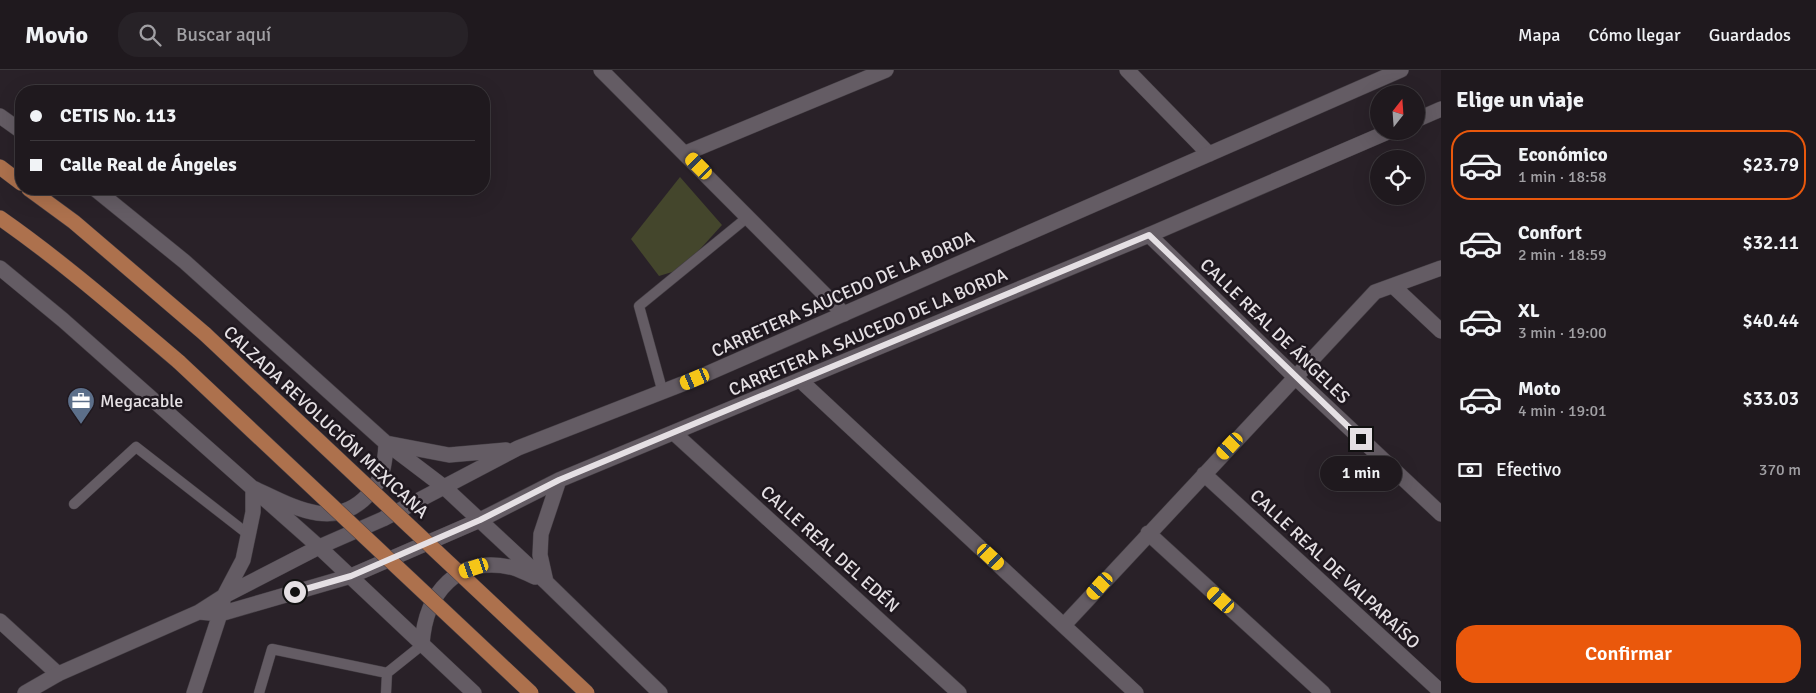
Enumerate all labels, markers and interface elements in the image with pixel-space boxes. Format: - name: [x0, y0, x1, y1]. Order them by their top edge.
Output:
- search box: [118, 12, 468, 57]
- text: Movio: [25, 20, 88, 50]
- icon: search: [136, 21, 164, 49]
- text: Buscar aquí: [176, 23, 271, 47]
- text: Mapa: [1518, 24, 1560, 46]
- text: Cómo llegar: [1588, 24, 1681, 46]
- text: Guardados: [1709, 24, 1791, 46]
- north arrow: [1370, 85, 1425, 140]
- map controls: [1370, 85, 1425, 205]
- text: Elige un viaje: [1456, 86, 1584, 113]
- text: CETIS No. 113: [60, 104, 176, 128]
- icon: car: [1458, 143, 1503, 188]
- text: Económico: [1518, 143, 1608, 167]
- car: [683, 150, 714, 182]
- button: locate: [1370, 150, 1425, 205]
- text: Calle Real de Ángeles: [60, 153, 237, 177]
- text: $23.79: [1742, 153, 1799, 177]
- text: 1 min · 18:58: [1518, 167, 1607, 187]
- icon: car: [1458, 221, 1503, 266]
- text: Confort: [1518, 221, 1582, 245]
- street label: CARRETERA SAUCEDO DE LA BORDA: [708, 226, 978, 362]
- text: $32.11: [1742, 231, 1799, 255]
- text: 2 min · 18:59: [1518, 245, 1607, 265]
- street label: CALLE REAL DE ÁNGELES: [1195, 254, 1355, 408]
- street label: CARRETERA A SAUCEDO DE LA BORDA: [725, 263, 1011, 401]
- icon: car: [1458, 299, 1503, 344]
- text: XL: [1518, 299, 1540, 323]
- text: $40.44: [1742, 309, 1799, 333]
- street label: CALZADA REVOLUCIÓN MEXICANA: [219, 321, 433, 523]
- text: 3 min · 19:00: [1518, 323, 1607, 343]
- car: [678, 366, 711, 392]
- icon: car: [1458, 377, 1503, 422]
- text: Moto: [1518, 377, 1561, 401]
- office icon: Megacable: [66, 386, 96, 425]
- text: $33.03: [1742, 387, 1799, 411]
- place label: Megacable: [100, 390, 183, 412]
- text: 4 min · 19:01: [1518, 401, 1607, 421]
- route end: [1350, 428, 1372, 450]
- car: [1214, 430, 1245, 462]
- callout: 1 min: [1320, 456, 1402, 492]
- icon: cash: [1456, 456, 1484, 484]
- text: Efectivo: [1496, 458, 1561, 482]
- text: 370 m: [1759, 460, 1801, 480]
- text: 1 min: [1342, 463, 1380, 483]
- street label: CALLE REAL DEL EDÉN: [756, 481, 904, 617]
- street label: CALLE REAL DE VALPARAÍSO: [1246, 485, 1424, 653]
- car: [974, 541, 1007, 573]
- car: [457, 556, 490, 580]
- car: [1084, 570, 1115, 602]
- route start: [284, 581, 306, 603]
- car: [1204, 584, 1237, 616]
- button: Confirmar: [1456, 625, 1801, 683]

